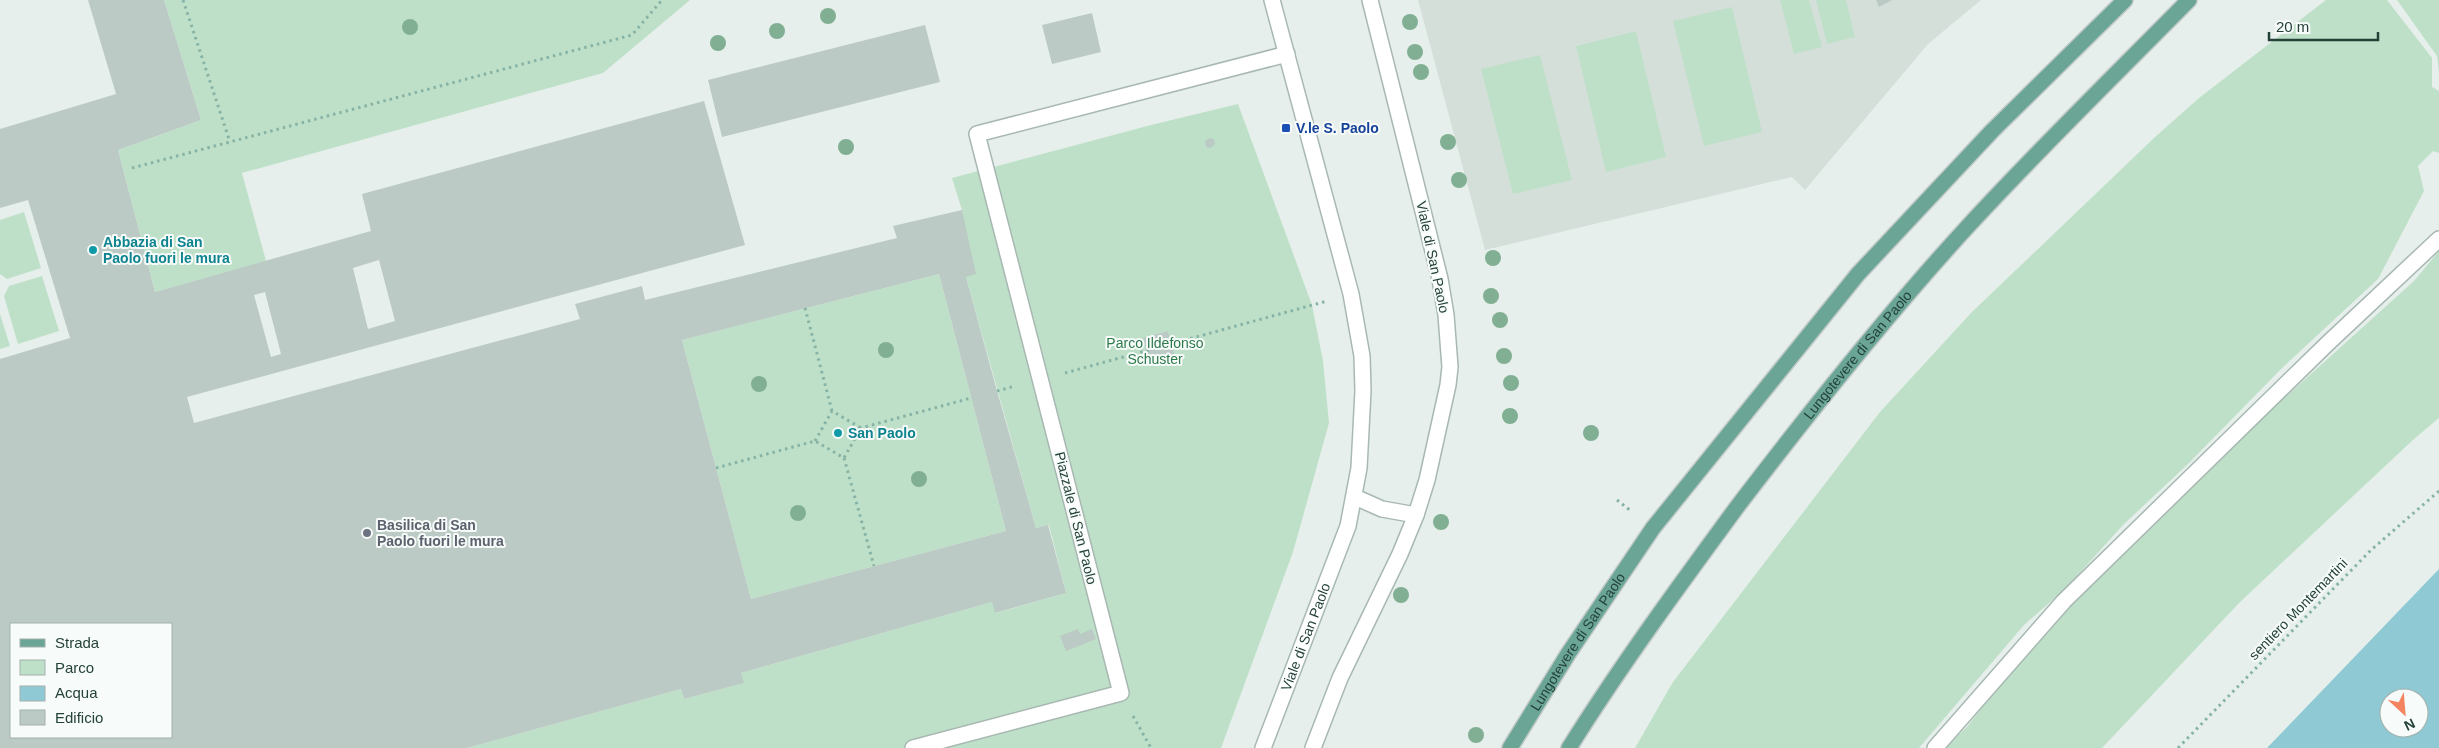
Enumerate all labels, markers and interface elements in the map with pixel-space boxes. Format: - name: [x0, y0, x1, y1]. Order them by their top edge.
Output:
- scale bar: [2269, 10, 2378, 42]
- text: 20 m: [2276, 18, 2309, 35]
- place label: V.le S. Paolo: [1296, 120, 1379, 136]
- marker: V.le S. Paolo: [1280, 122, 1292, 134]
- street label: Viale di San Paolo: [1413, 199, 1453, 315]
- place label: Abbazia di San Paolo fuori le mura: [103, 234, 230, 266]
- marker: Abbazia di San Paolo fuori le mura: [87, 244, 99, 256]
- street label: Lungotevere di San Paolo: [1800, 287, 1915, 422]
- park label: Parco Ildefonso Schuster: [1106, 335, 1204, 367]
- place label: San Paolo: [848, 425, 916, 441]
- marker: San Paolo: [832, 427, 844, 439]
- street label: Piazzale di San Paolo: [1052, 450, 1100, 586]
- place label: Basilica di San Paolo fuori le mura: [377, 517, 504, 549]
- marker: Basilica di San Paolo fuori le mura: [361, 527, 373, 539]
- street label: sentiero Montemartini: [2245, 555, 2351, 663]
- street label: Lungotevere di San Paolo: [1527, 570, 1629, 714]
- street label: Viale di San Paolo: [1278, 580, 1334, 693]
- legend: [10, 623, 172, 738]
- text: Strada: [55, 634, 100, 651]
- text: Parco: [55, 659, 94, 676]
- text: Acqua: [55, 684, 98, 701]
- north arrow: [2379, 688, 2429, 738]
- text: Edificio: [55, 709, 103, 726]
- text: N: [2402, 715, 2418, 734]

